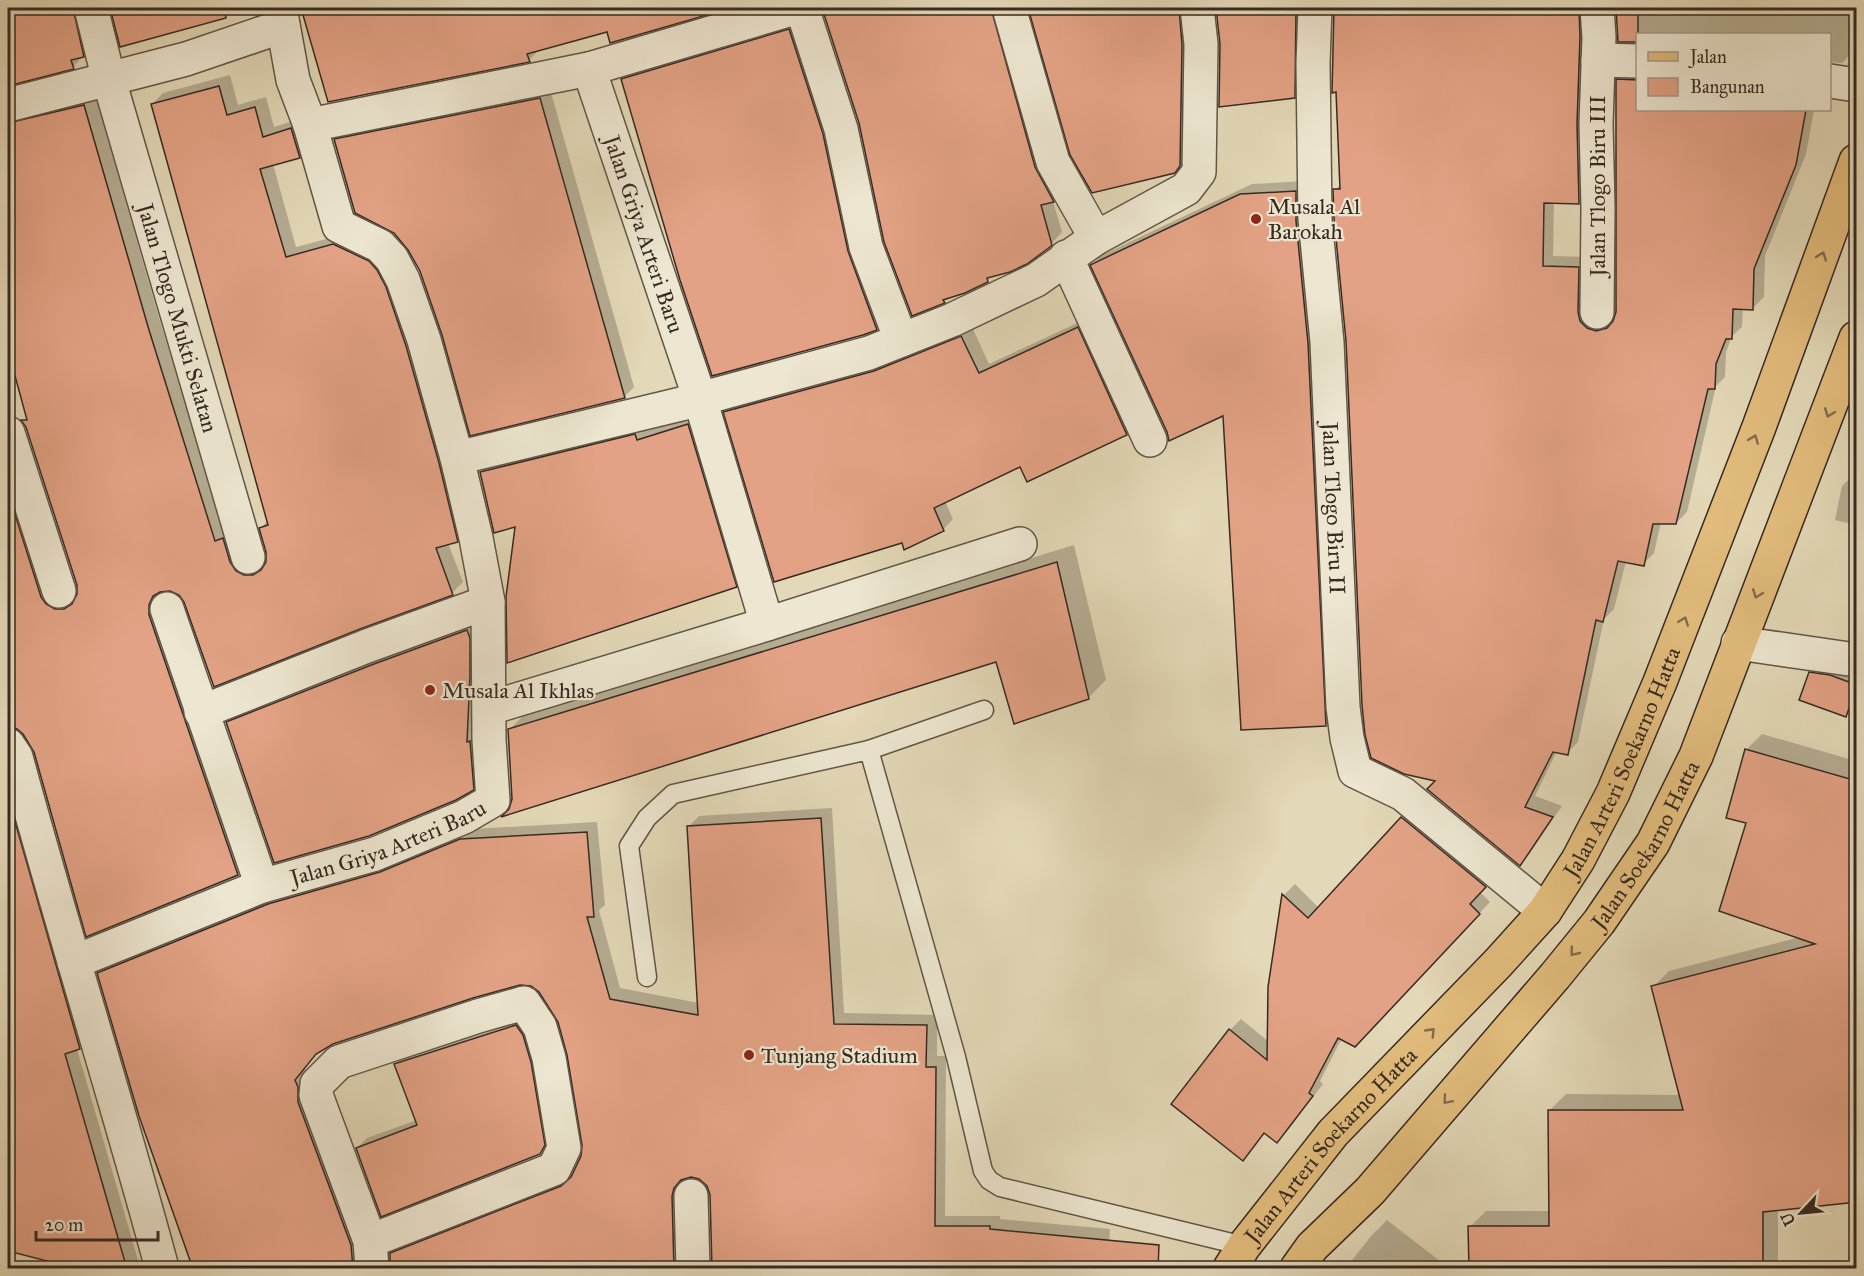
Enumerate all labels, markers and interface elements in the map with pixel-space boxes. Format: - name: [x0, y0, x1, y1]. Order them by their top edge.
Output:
- legend: [1636, 33, 1831, 111]
- text: Jalan: [1688, 46, 1727, 69]
- text: Bangunan: [1690, 76, 1765, 99]
- street label: Jalan Tlogo Biru III: [1584, 95, 1611, 279]
- street label: Jalan Griya Arteri Baru: [598, 130, 690, 337]
- place label: Musala Al Barokah: [1268, 193, 1360, 245]
- street label: Jalan Tlogo Mukti Selatan: [131, 198, 224, 436]
- marker: Musala Al Barokah: [1249, 212, 1263, 226]
- one-way arrow: [1814, 251, 1827, 262]
- one-way arrow: [1824, 407, 1836, 418]
- street label: Jalan Tlogo Biru II: [1316, 420, 1351, 595]
- one-way arrow: [1747, 435, 1760, 445]
- one-way arrow: [1752, 588, 1765, 599]
- one-way arrow: [1677, 616, 1689, 627]
- street label: Jalan Arteri Soekarno Hatta: [1556, 643, 1687, 884]
- place label: Musala Al Ikhlas: [442, 677, 594, 704]
- marker: Musala Al Ikhlas: [423, 683, 437, 697]
- street label: Jalan Soekarno Hatta: [1584, 756, 1706, 937]
- street label: Jalan Griya Arteri Baru: [285, 794, 491, 892]
- one-way arrow: [1570, 945, 1581, 956]
- one-way arrow: [1423, 1029, 1434, 1040]
- street label: Jalan Arteri Soekarno Hatta: [1237, 1041, 1423, 1250]
- place label: Tunjang Stadium: [761, 1042, 918, 1069]
- marker: Tunjang Stadium: [742, 1048, 756, 1062]
- one-way arrow: [1443, 1093, 1454, 1104]
- north arrow: [1771, 1183, 1831, 1243]
- scale bar: [36, 1204, 158, 1242]
- text: U: [1777, 1209, 1799, 1229]
- text: 20 m: [45, 1214, 83, 1236]

